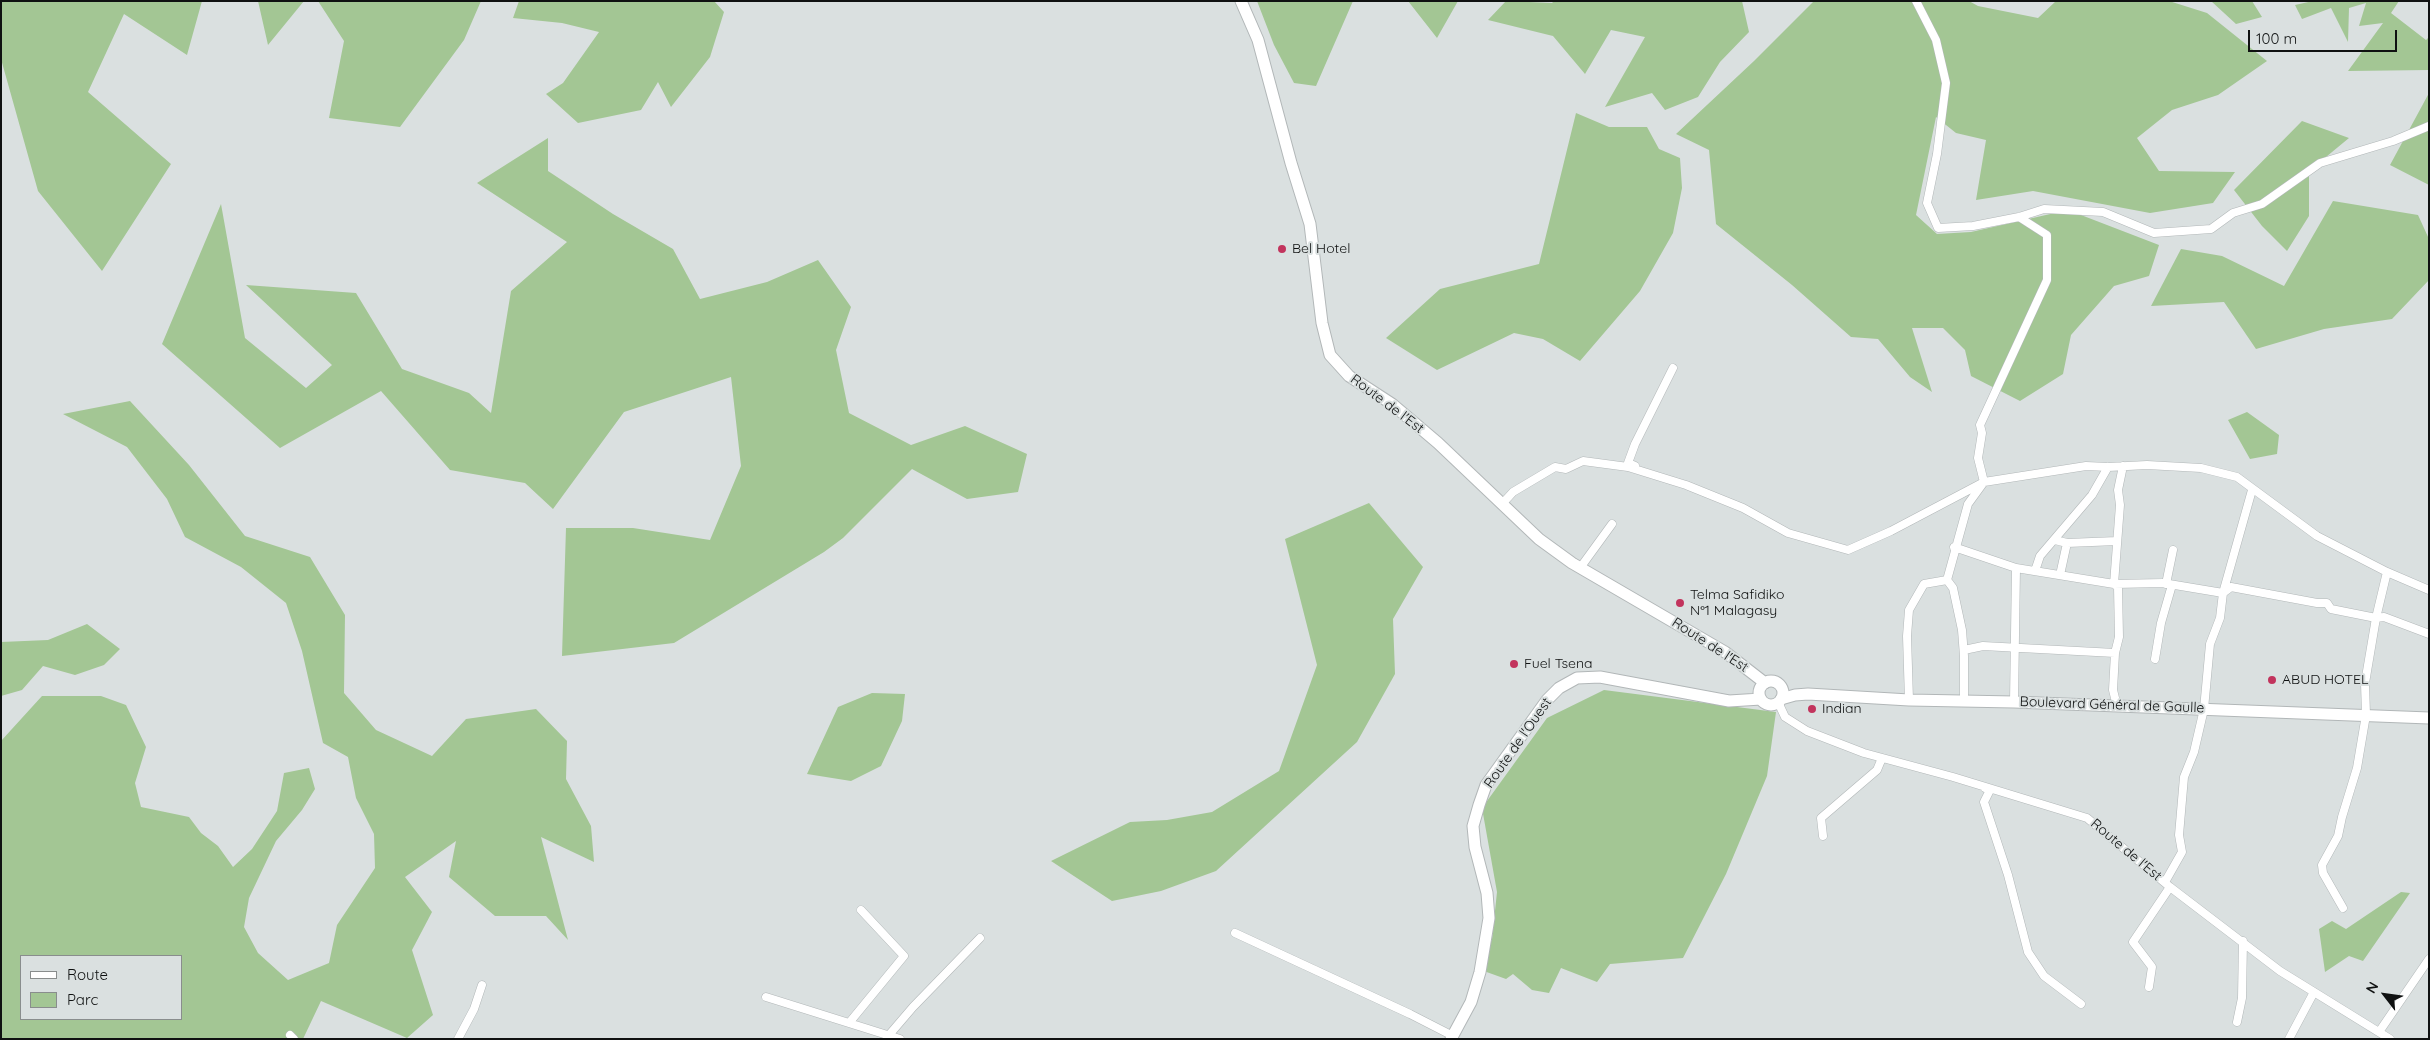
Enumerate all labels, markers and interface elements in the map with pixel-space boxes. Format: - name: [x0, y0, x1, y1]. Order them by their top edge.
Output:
- scale bar: [2250, 20, 2399, 52]
- text: 100 m: [2256, 29, 2297, 48]
- place label: Bel Hotel: [1292, 241, 1350, 257]
- marker: Bel Hotel: [1276, 243, 1288, 255]
- street label: Route de l'Est: [1347, 371, 1427, 437]
- place label: Telma Safidiko N°1 Malagasy: [1690, 587, 1784, 620]
- marker: Telma Safidiko N°1 Malagasy: [1674, 597, 1686, 609]
- street label: Route de l'Est: [1669, 614, 1751, 676]
- place label: Fuel Tsena: [1524, 656, 1593, 672]
- marker: Fuel Tsena: [1508, 658, 1520, 670]
- place label: ABUD HOTEL: [2282, 672, 2368, 688]
- marker: ABUD HOTEL: [2266, 674, 2278, 686]
- street label: Boulevard Général de Gaulle: [2019, 693, 2205, 717]
- street label: Route de l'Ouest: [1481, 695, 1555, 791]
- place label: Indian: [1822, 701, 1862, 717]
- marker: Indian: [1806, 703, 1818, 715]
- street label: Route de l'Est: [2087, 815, 2165, 885]
- legend: [20, 955, 182, 1020]
- text: Route: [67, 965, 108, 984]
- north arrow: [2360, 970, 2410, 1020]
- text: N: [2362, 979, 2382, 996]
- text: Parc: [67, 990, 98, 1009]

